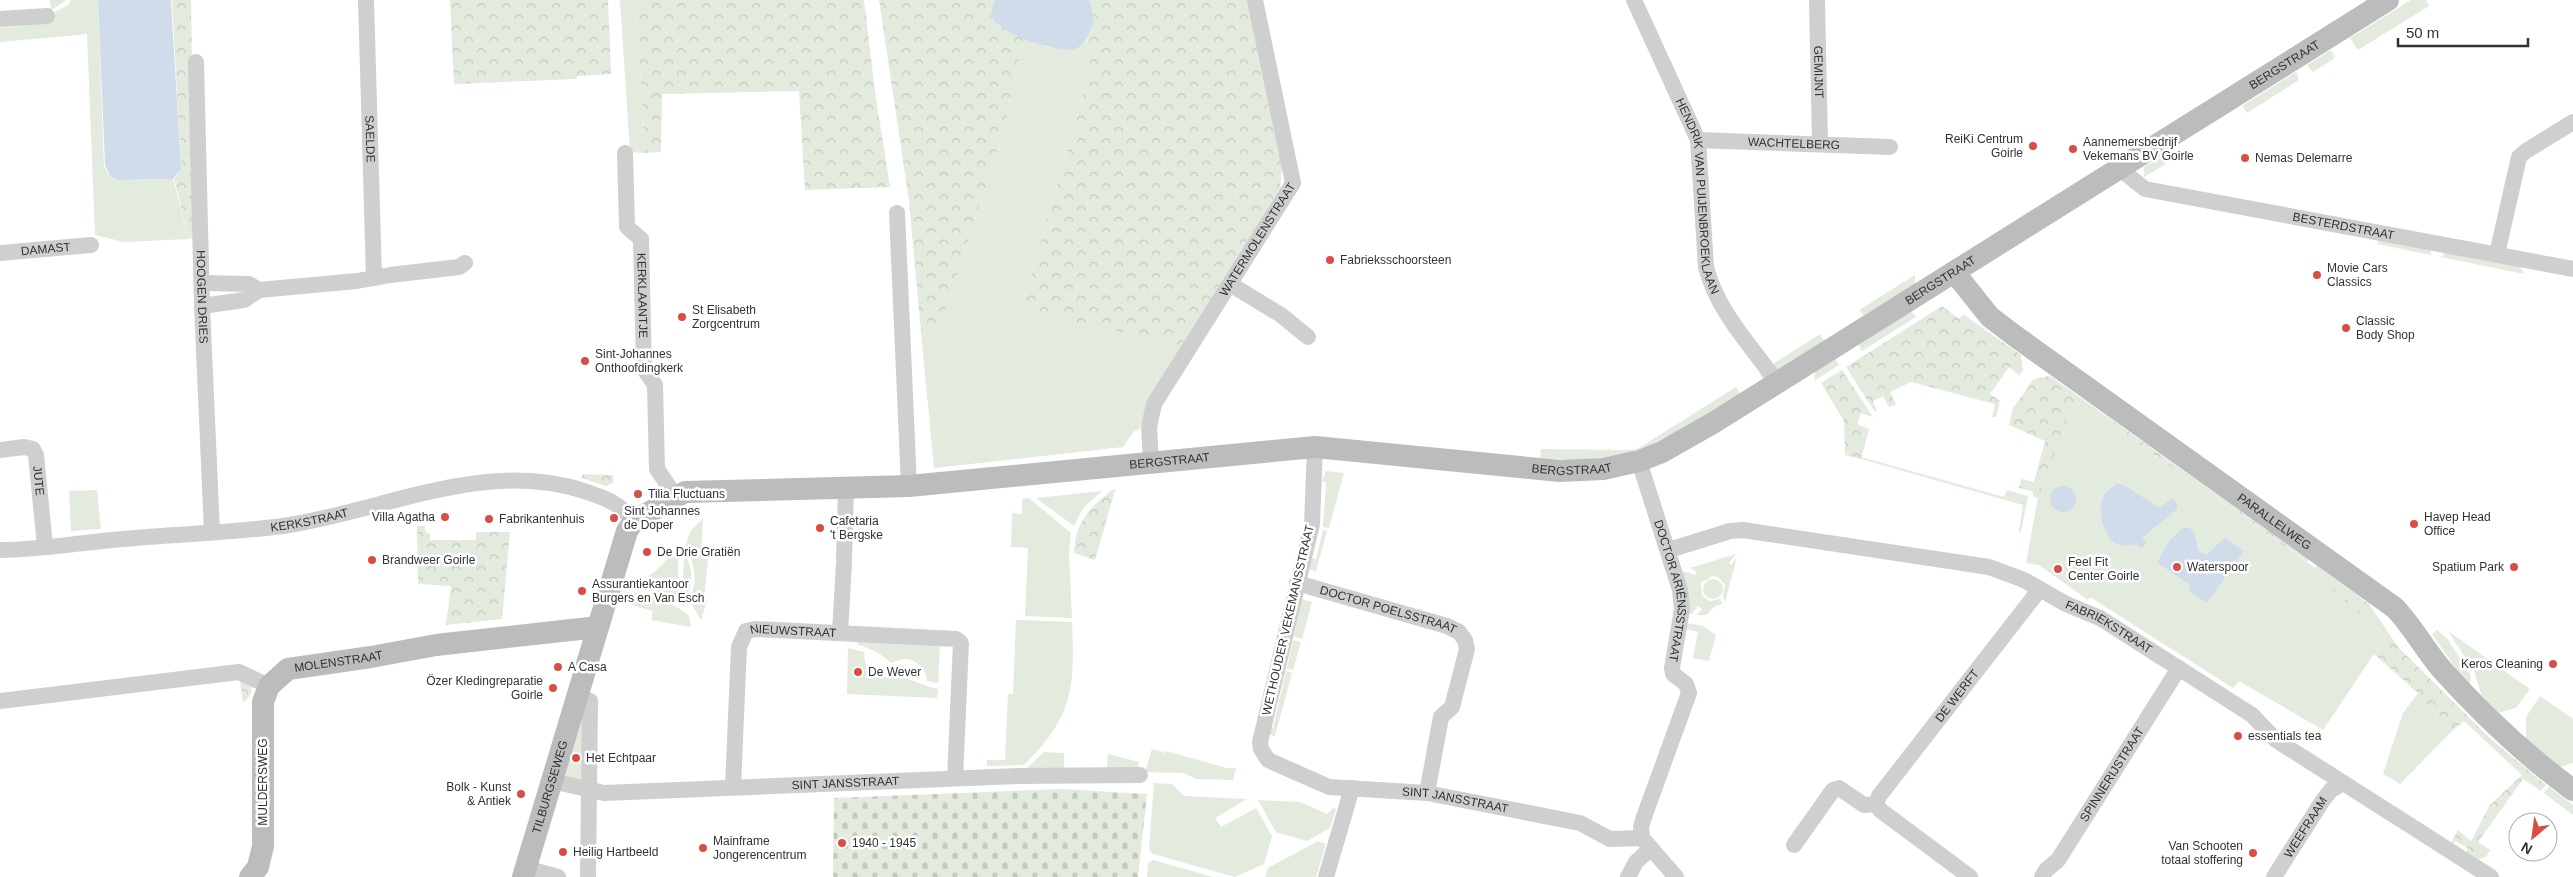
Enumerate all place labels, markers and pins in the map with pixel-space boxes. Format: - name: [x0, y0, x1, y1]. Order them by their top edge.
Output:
- place label: ReiKi Centrum Goirle: [1945, 132, 2023, 160]
- place label: Aannemersbedrijf Vekemans BV Goirle: [2083, 135, 2194, 163]
- marker: ReiKi Centrum Goirle: [2027, 140, 2039, 152]
- marker: Aannemersbedrijf Vekemans BV Goirle: [2067, 143, 2079, 155]
- place label: Nemas Delemarre: [2255, 151, 2353, 165]
- marker: Nemas Delemarre: [2239, 152, 2251, 164]
- place label: Fabrieksschoorsteen: [1340, 253, 1451, 267]
- marker: Fabrieksschoorsteen: [1324, 254, 1336, 266]
- place label: Movie Cars Classics: [2327, 261, 2388, 289]
- marker: Movie Cars Classics: [2311, 269, 2323, 281]
- place label: St Elisabeth Zorgcentrum: [692, 303, 760, 331]
- marker: St Elisabeth Zorgcentrum: [676, 311, 688, 323]
- place label: Classic Body Shop: [2356, 314, 2415, 342]
- marker: Classic Body Shop: [2340, 322, 2352, 334]
- place label: Sint-Johannes Onthoofdingkerk: [595, 347, 684, 375]
- marker: Sint-Johannes Onthoofdingkerk: [579, 355, 591, 367]
- place label: Tilia Fluctuans: [648, 487, 725, 501]
- marker: Tilia Fluctuans: [632, 488, 644, 500]
- place label: Sint Johannes de Doper: [624, 504, 700, 532]
- place label: Villa Agatha: [372, 510, 435, 524]
- place label: Havep Head Office: [2424, 510, 2491, 538]
- marker: Villa Agatha: [439, 511, 451, 523]
- place label: Fabrikantenhuis: [499, 512, 584, 526]
- marker: Sint Johannes de Doper: [608, 512, 620, 524]
- marker: Fabrikantenhuis: [483, 513, 495, 525]
- place label: Cafetaria 't Bergske: [830, 514, 883, 542]
- marker: Havep Head Office: [2408, 518, 2420, 530]
- marker: Cafetaria 't Bergske: [814, 522, 826, 534]
- place label: De Drie Gratiën: [657, 545, 740, 559]
- marker: De Drie Gratiën: [641, 546, 653, 558]
- place label: Brandweer Goirle: [382, 553, 476, 567]
- marker: Brandweer Goirle: [366, 554, 378, 566]
- place label: Feel Fit Center Goirle: [2068, 555, 2140, 583]
- place label: Waterspoor: [2187, 560, 2249, 574]
- place label: Spatium Park: [2432, 560, 2505, 574]
- marker: Waterspoor: [2171, 561, 2183, 573]
- marker: Spatium Park: [2508, 561, 2520, 573]
- marker: Feel Fit Center Goirle: [2052, 563, 2064, 575]
- place label: Assurantiekantoor Burgers en Van Esch: [592, 577, 705, 605]
- marker: Assurantiekantoor Burgers en Van Esch: [576, 585, 588, 597]
- place label: Keros Cleaning: [2461, 657, 2543, 671]
- marker: Keros Cleaning: [2547, 658, 2559, 670]
- place label: A Casa: [568, 660, 607, 674]
- marker: A Casa: [552, 661, 564, 673]
- place label: De Wever: [868, 665, 921, 679]
- marker: De Wever: [852, 666, 864, 678]
- place label: Özer Kledingreparatie Goirle: [426, 674, 543, 702]
- marker: Özer Kledingreparatie Goirle: [547, 682, 559, 694]
- place label: essentials tea: [2248, 729, 2322, 743]
- marker: essentials tea: [2232, 730, 2244, 742]
- place label: Het Echtpaar: [586, 751, 656, 765]
- marker: Het Echtpaar: [570, 752, 582, 764]
- place label: Bolk - Kunst & Antiek: [446, 780, 512, 808]
- marker: Bolk - Kunst & Antiek: [515, 788, 527, 800]
- place label: Mainframe Jongerencentrum: [713, 834, 806, 862]
- place label: 1940 - 1945: [852, 836, 916, 850]
- marker: 1940 - 1945: [836, 837, 848, 849]
- place label: Van Schooten totaal stoffering: [2161, 839, 2243, 867]
- marker: Mainframe Jongerencentrum: [697, 842, 709, 854]
- place label: Heilig Hartbeeld: [573, 845, 658, 859]
- marker: Heilig Hartbeeld: [557, 846, 569, 858]
- marker: Van Schooten totaal stoffering: [2247, 847, 2259, 859]

